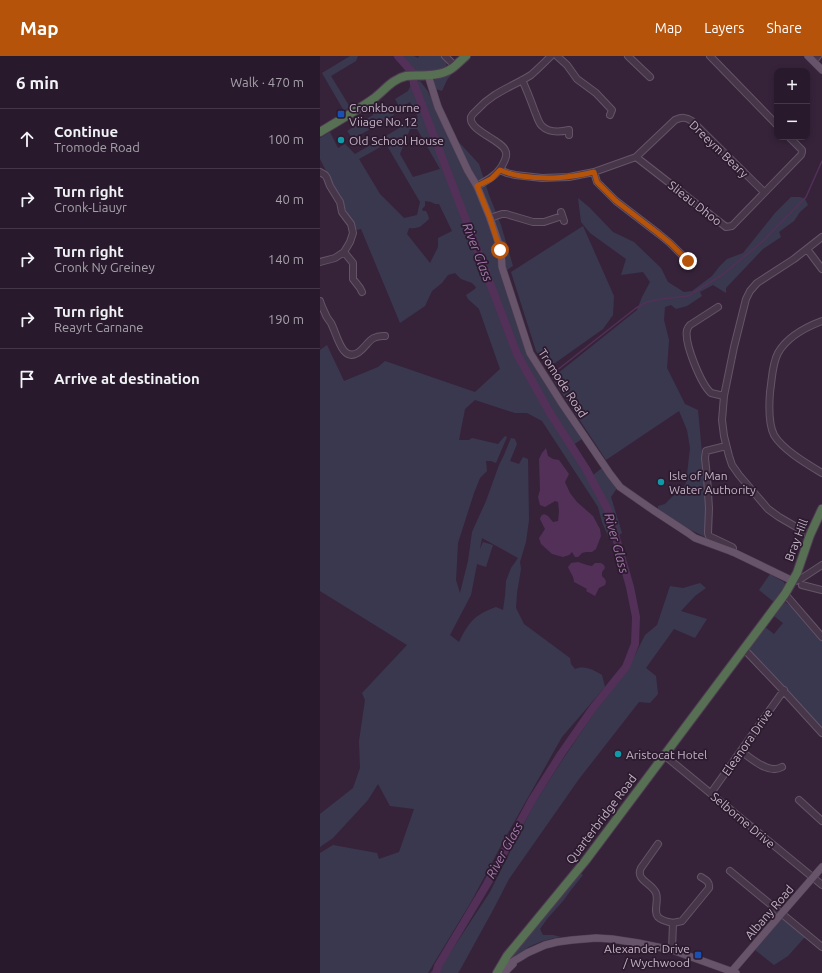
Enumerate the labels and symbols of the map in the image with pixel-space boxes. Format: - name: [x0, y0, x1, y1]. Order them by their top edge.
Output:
- place label: Cronkbourne Viiage No.12: [349, 101, 420, 128]
- marker: Cronkbourne Viiage No.12: [336, 109, 346, 119]
- street label: Dreeym Beary: [687, 118, 751, 180]
- place label: Old School House: [349, 134, 444, 147]
- marker: Old School House: [336, 135, 346, 145]
- street label: Slieau Dhoo: [666, 178, 724, 228]
- water label: River Glass: [460, 221, 496, 284]
- route start: [491, 241, 509, 259]
- route end: [679, 252, 697, 270]
- street label: Tromode Road: [536, 346, 590, 420]
- place label: Isle of Man Water Authority: [669, 469, 756, 496]
- marker: Isle of Man Water Authority: [656, 477, 666, 487]
- water label: River Glass: [602, 511, 632, 575]
- street label: Bray Hill: [782, 517, 810, 563]
- street label: Eleanora Drive: [719, 706, 775, 778]
- place label: Aristocat Hotel: [626, 748, 707, 761]
- marker: Aristocat Hotel: [613, 749, 623, 759]
- street label: Quarterbridge Road: [563, 772, 639, 866]
- street label: Selborne Drive: [708, 790, 778, 850]
- water label: River Glass: [483, 819, 525, 880]
- street label: Albany Road: [742, 882, 796, 942]
- place label: Alexander Drive / Wychwood: [604, 942, 690, 969]
- marker: Alexander Drive / Wychwood: [693, 950, 703, 960]

